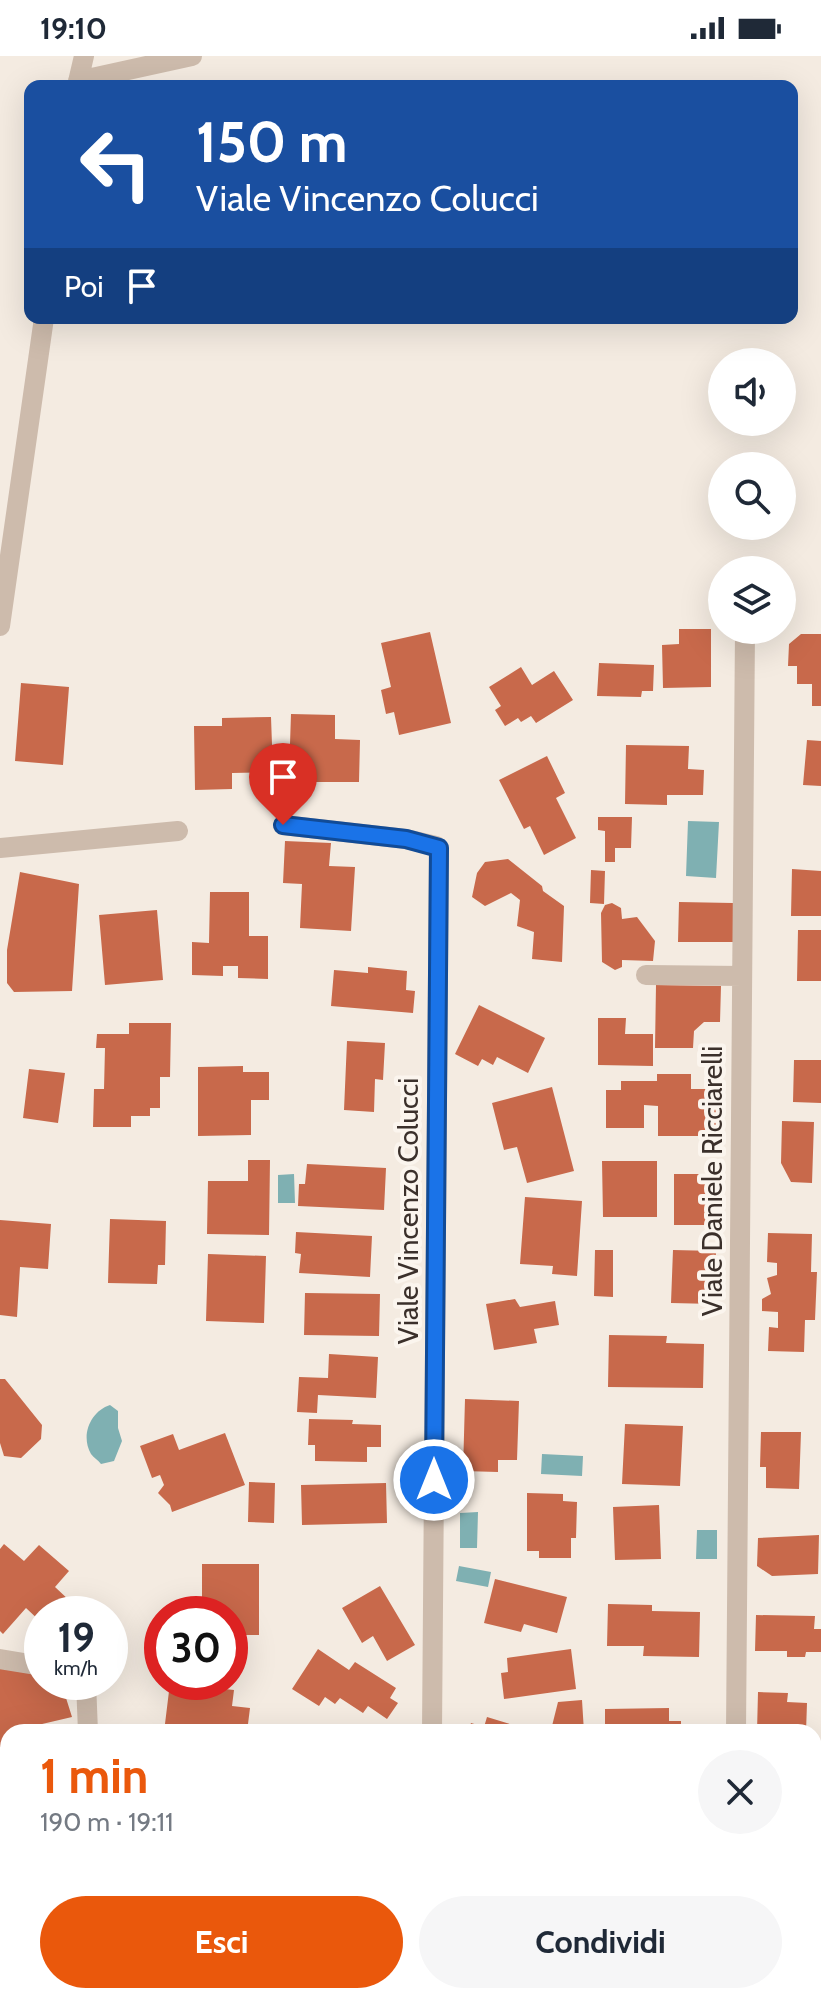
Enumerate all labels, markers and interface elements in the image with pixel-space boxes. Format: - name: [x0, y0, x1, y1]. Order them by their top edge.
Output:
- text: 19:10: [40, 10, 107, 47]
- text: 150 m: [196, 108, 348, 176]
- icon: left: [64, 112, 168, 216]
- text: Viale Vincenzo Colucci: [196, 176, 539, 220]
- icon: arrive: [120, 264, 164, 308]
- text: Poi: [64, 268, 104, 305]
- map controls: [708, 348, 796, 644]
- button: sound: [708, 348, 796, 436]
- button: search: [708, 452, 796, 540]
- button: layers: [708, 556, 796, 644]
- pin: [249, 743, 317, 825]
- icon: arrive: [261, 755, 305, 799]
- street label: Viale Daniele Ricciarelli: [695, 1046, 729, 1316]
- street label: Viale Vincenzo Colucci: [391, 1078, 425, 1344]
- position arrow: [392, 1438, 476, 1522]
- speed limit sign: 30: [144, 1596, 248, 1700]
- text: 19: [57, 1613, 95, 1662]
- text: km/h: [54, 1656, 98, 1680]
- text: 1 min: [40, 1747, 148, 1805]
- button: close: [698, 1750, 782, 1834]
- text: 190 m · 19:11: [40, 1806, 174, 1838]
- button: Esci: [40, 1896, 403, 1988]
- button: Condividi: [419, 1896, 782, 1988]

